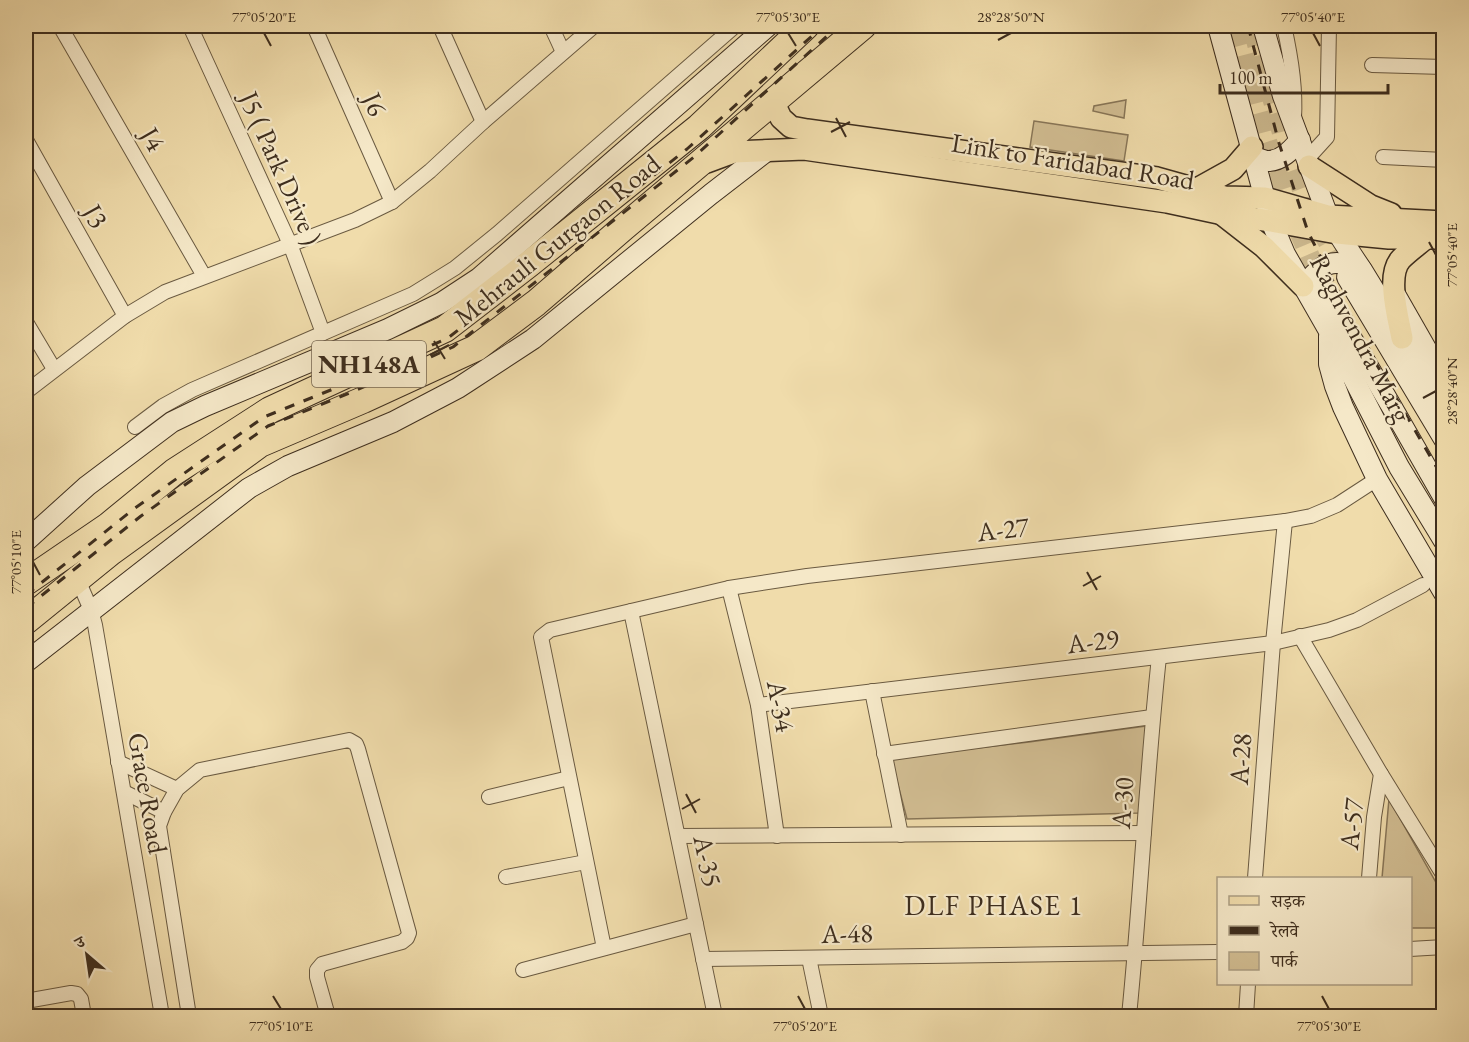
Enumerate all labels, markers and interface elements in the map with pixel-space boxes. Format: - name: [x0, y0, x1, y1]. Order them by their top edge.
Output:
- text: 77°05'20"E: [232, 7, 297, 26]
- text: 77°05'30"E: [756, 7, 821, 26]
- text: 28°28'50"N: [977, 7, 1045, 26]
- text: 77°05'40"E: [1281, 7, 1346, 26]
- scale bar: [1220, 57, 1388, 95]
- text: 100 m: [1229, 66, 1273, 89]
- street label: J5 ( Park Drive ): [231, 84, 330, 250]
- street label: J6: [354, 85, 396, 121]
- street label: J4: [131, 119, 174, 158]
- street label: Link to Faridabad Road: [949, 125, 1197, 198]
- street label: Mehrauli Gurgaon Road: [447, 146, 668, 334]
- street label: J3: [74, 196, 117, 234]
- text: 77°05'40"E: [1442, 222, 1461, 287]
- street label: Raghvendra Marg: [1302, 248, 1420, 428]
- road number: NH148A: [312, 341, 426, 387]
- text: 28°28'40"N: [1442, 357, 1461, 425]
- street label: A-27: [974, 508, 1032, 550]
- text: 77°05'10"E: [6, 529, 25, 594]
- street label: A-29: [1064, 620, 1121, 662]
- street label: A-34: [759, 676, 803, 736]
- street label: Grace Road: [120, 730, 176, 857]
- street label: A-28: [1221, 732, 1259, 787]
- street label: A-30: [1103, 776, 1141, 831]
- street label: A-57: [1331, 795, 1371, 853]
- street label: A-35: [685, 831, 731, 890]
- legend: [1217, 877, 1412, 985]
- district label: DLF PHASE 1: [904, 887, 1084, 923]
- text: सड़क: [1270, 889, 1306, 912]
- street label: A-48: [820, 915, 873, 951]
- text: रेलवे: [1269, 919, 1300, 942]
- north arrow: [57, 925, 117, 985]
- text: उ: [70, 930, 90, 954]
- text: पार्क: [1270, 949, 1299, 972]
- text: 77°05'10"E: [249, 1016, 314, 1035]
- text: 77°05'20"E: [773, 1016, 838, 1035]
- text: 77°05'30"E: [1297, 1016, 1362, 1035]

